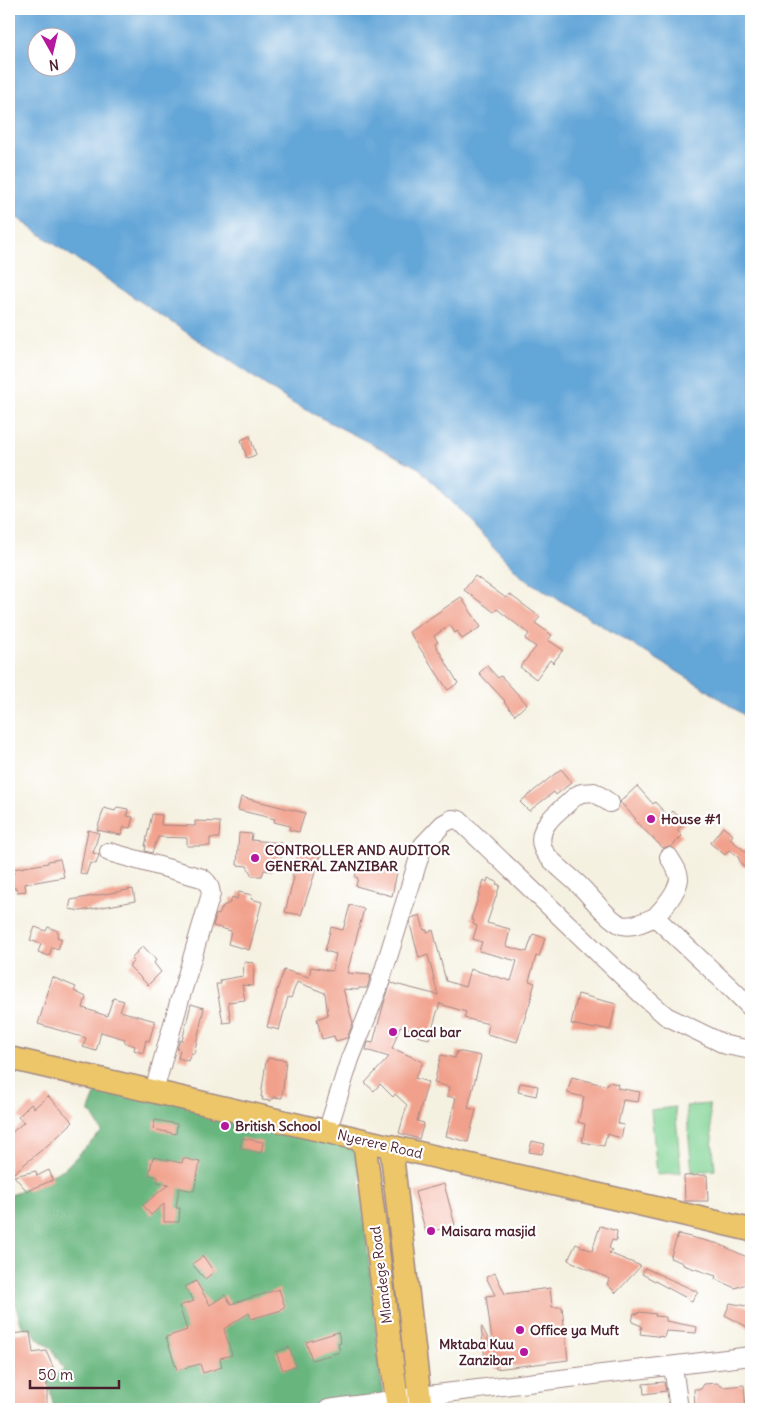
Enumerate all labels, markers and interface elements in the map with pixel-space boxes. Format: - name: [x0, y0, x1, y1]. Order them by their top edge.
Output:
- north arrow: [28, 28, 78, 78]
- text: N: [48, 55, 60, 74]
- place label: House #1: [661, 810, 721, 828]
- marker: House #1: [645, 813, 657, 825]
- place label: CONTROLLER AND AUDITOR GENERAL ZANZIBAR: [265, 841, 450, 875]
- marker: CONTROLLER AND AUDITOR GENERAL ZANZIBAR: [249, 852, 261, 864]
- place label: Local bar: [403, 1023, 462, 1041]
- marker: Local bar: [387, 1026, 399, 1038]
- place label: British School: [235, 1117, 321, 1135]
- marker: British School: [219, 1120, 231, 1132]
- street label: Nyerere Road: [336, 1125, 424, 1163]
- place label: Maisara masjid: [441, 1222, 537, 1240]
- street label: Mlandege Road: [366, 1225, 396, 1325]
- marker: Maisara masjid: [425, 1225, 437, 1237]
- place label: Office ya Muft: [530, 1321, 619, 1339]
- marker: Office ya Muft: [514, 1324, 526, 1336]
- place label: Mktaba Kuu Zanzibar: [439, 1335, 514, 1369]
- marker: Mktaba Kuu Zanzibar: [518, 1346, 530, 1358]
- scale bar: [30, 1358, 119, 1390]
- text: 50 m: [38, 1365, 73, 1384]

